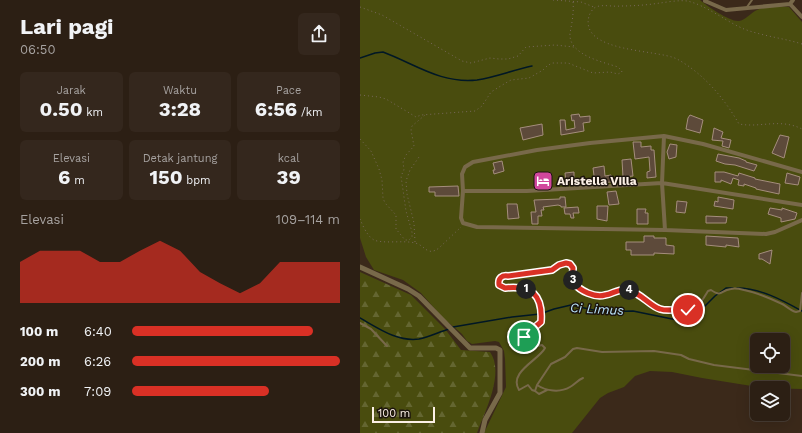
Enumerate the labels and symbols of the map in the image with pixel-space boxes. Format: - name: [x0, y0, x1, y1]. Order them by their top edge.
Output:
- hotel icon: Aristella Villa: [532, 170, 554, 192]
- place label: Aristella Villa: [557, 174, 637, 188]
- pin: 3: [563, 270, 583, 290]
- pin: 1: [516, 279, 536, 299]
- pin: 4: [619, 280, 639, 300]
- pin: [671, 293, 705, 327]
- water label: Ci Limus: [570, 300, 625, 318]
- pin: [507, 320, 541, 354]
- scale bar: [372, 405, 435, 424]

